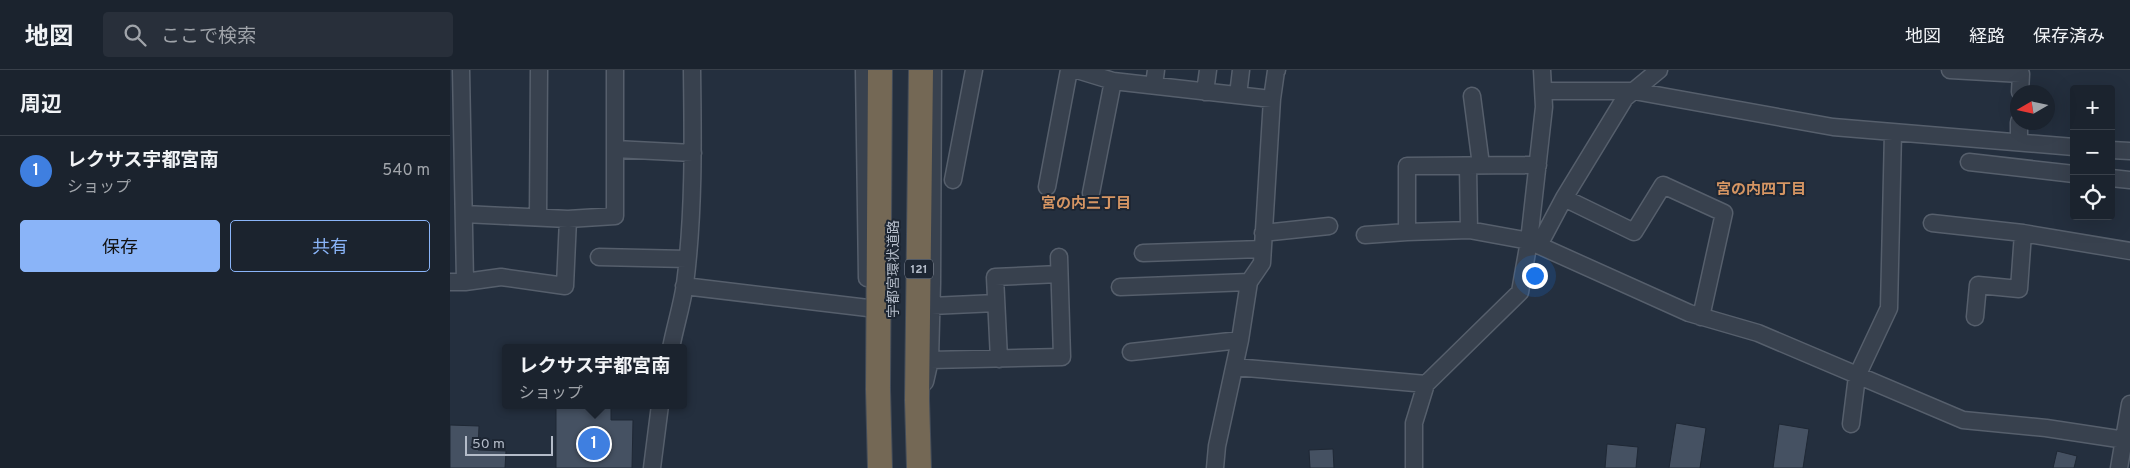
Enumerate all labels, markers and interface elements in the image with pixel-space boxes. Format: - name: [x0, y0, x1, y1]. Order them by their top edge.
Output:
- search box: [103, 12, 453, 57]
- icon: search: [121, 21, 149, 49]
- text: 地図: [25, 23, 73, 53]
- text: ここで検索: [161, 25, 256, 49]
- text: 地図: [1905, 26, 1941, 49]
- text: 経路: [1969, 26, 2005, 49]
- text: 保存済み: [2033, 26, 2105, 49]
- north arrow: [2010, 85, 2055, 130]
- map controls: [2070, 85, 2115, 220]
- button: +: [2070, 85, 2115, 130]
- text: 周辺: [20, 92, 62, 119]
- button: −: [2070, 130, 2115, 175]
- text: レクサス宇都宮南: [67, 149, 219, 173]
- text: 1: [33, 161, 39, 181]
- text: 540 m: [382, 161, 430, 181]
- button: locate: [2070, 175, 2115, 220]
- text: ショップ: [67, 178, 131, 198]
- district label: 宮の内四丁目: [1716, 181, 1806, 200]
- district label: 宮の内三丁目: [1041, 195, 1131, 214]
- button: 保存: [20, 220, 220, 272]
- button: 共有: [230, 220, 430, 272]
- street label: 宇都宮環状道路: [885, 220, 903, 318]
- road number: 121: [905, 260, 933, 278]
- your location: [1522, 263, 1548, 289]
- popup: [502, 344, 687, 409]
- text: レクサス宇都宮南: [519, 355, 670, 379]
- text: ショップ: [519, 384, 583, 404]
- pin: 1: [578, 425, 610, 463]
- scale bar: [465, 433, 552, 456]
- text: 50 m: [472, 436, 505, 453]

